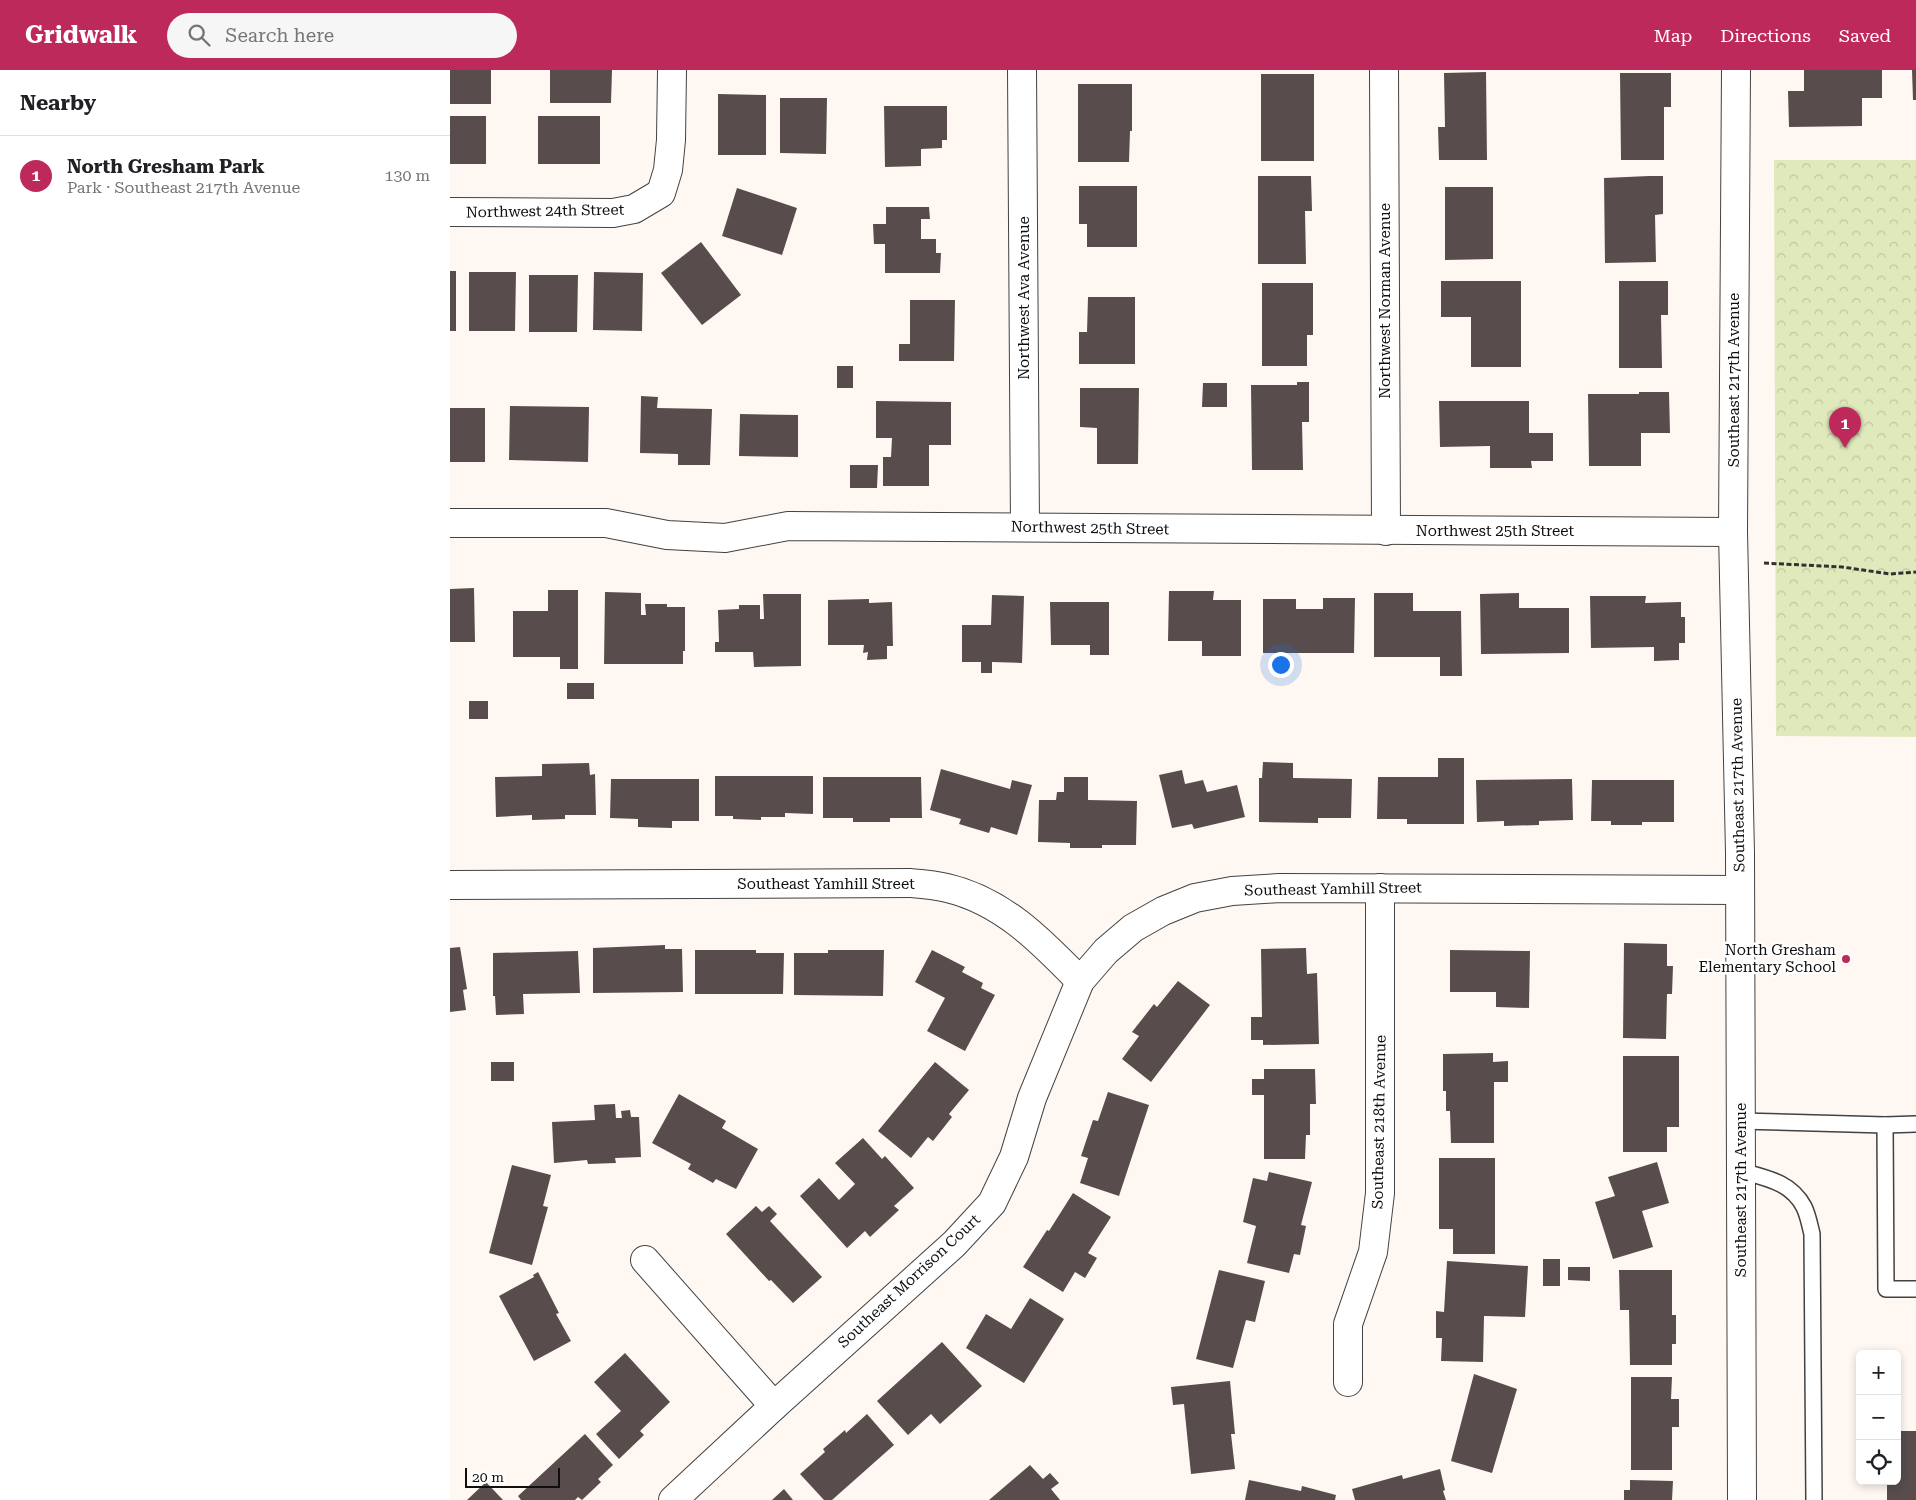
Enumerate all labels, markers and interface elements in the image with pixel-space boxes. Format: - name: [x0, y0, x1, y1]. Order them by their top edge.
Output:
- search box: [167, 13, 517, 58]
- text: Gridwalk: [25, 21, 137, 49]
- icon: search: [185, 21, 213, 49]
- text: Search here: [225, 24, 334, 47]
- text: Map: [1654, 25, 1692, 46]
- text: Directions: [1720, 25, 1811, 46]
- text: Saved: [1839, 25, 1891, 46]
- text: Nearby: [20, 91, 96, 115]
- text: North Gresham Park: [67, 155, 265, 178]
- text: 1: [32, 166, 40, 185]
- text: 130 m: [384, 166, 430, 185]
- text: Park · Southeast 217th Avenue: [67, 178, 300, 197]
- street label: Northwest 24th Street: [466, 201, 625, 221]
- street label: Northwest Norman Avenue: [1376, 203, 1394, 399]
- street label: Northwest Ava Avenue: [1015, 216, 1033, 380]
- street label: Southeast 217th Avenue: [1725, 293, 1743, 467]
- pin: 1: [1829, 407, 1861, 448]
- street label: Northwest 25th Street: [1011, 518, 1170, 538]
- street label: Northwest 25th Street: [1416, 522, 1575, 540]
- your location: [1268, 652, 1294, 678]
- street label: Southeast 217th Avenue: [1727, 698, 1749, 872]
- street label: Southeast Yamhill Street: [737, 875, 915, 893]
- street label: Southeast Yamhill Street: [1244, 878, 1422, 900]
- place label: North Gresham Elementary School: [1698, 941, 1836, 976]
- marker: North Gresham Elementary School: [1840, 953, 1852, 965]
- street label: Southeast 218th Avenue: [1368, 1035, 1390, 1209]
- street label: Southeast 217th Avenue: [1732, 1103, 1750, 1277]
- street label: Southeast Morrison Court: [834, 1210, 984, 1352]
- map controls: [1856, 1350, 1901, 1485]
- button: +: [1856, 1350, 1901, 1395]
- button: −: [1856, 1395, 1901, 1440]
- button: locate: [1856, 1440, 1901, 1485]
- scale bar: [465, 1465, 560, 1488]
- text: 20 m: [472, 1469, 504, 1485]

